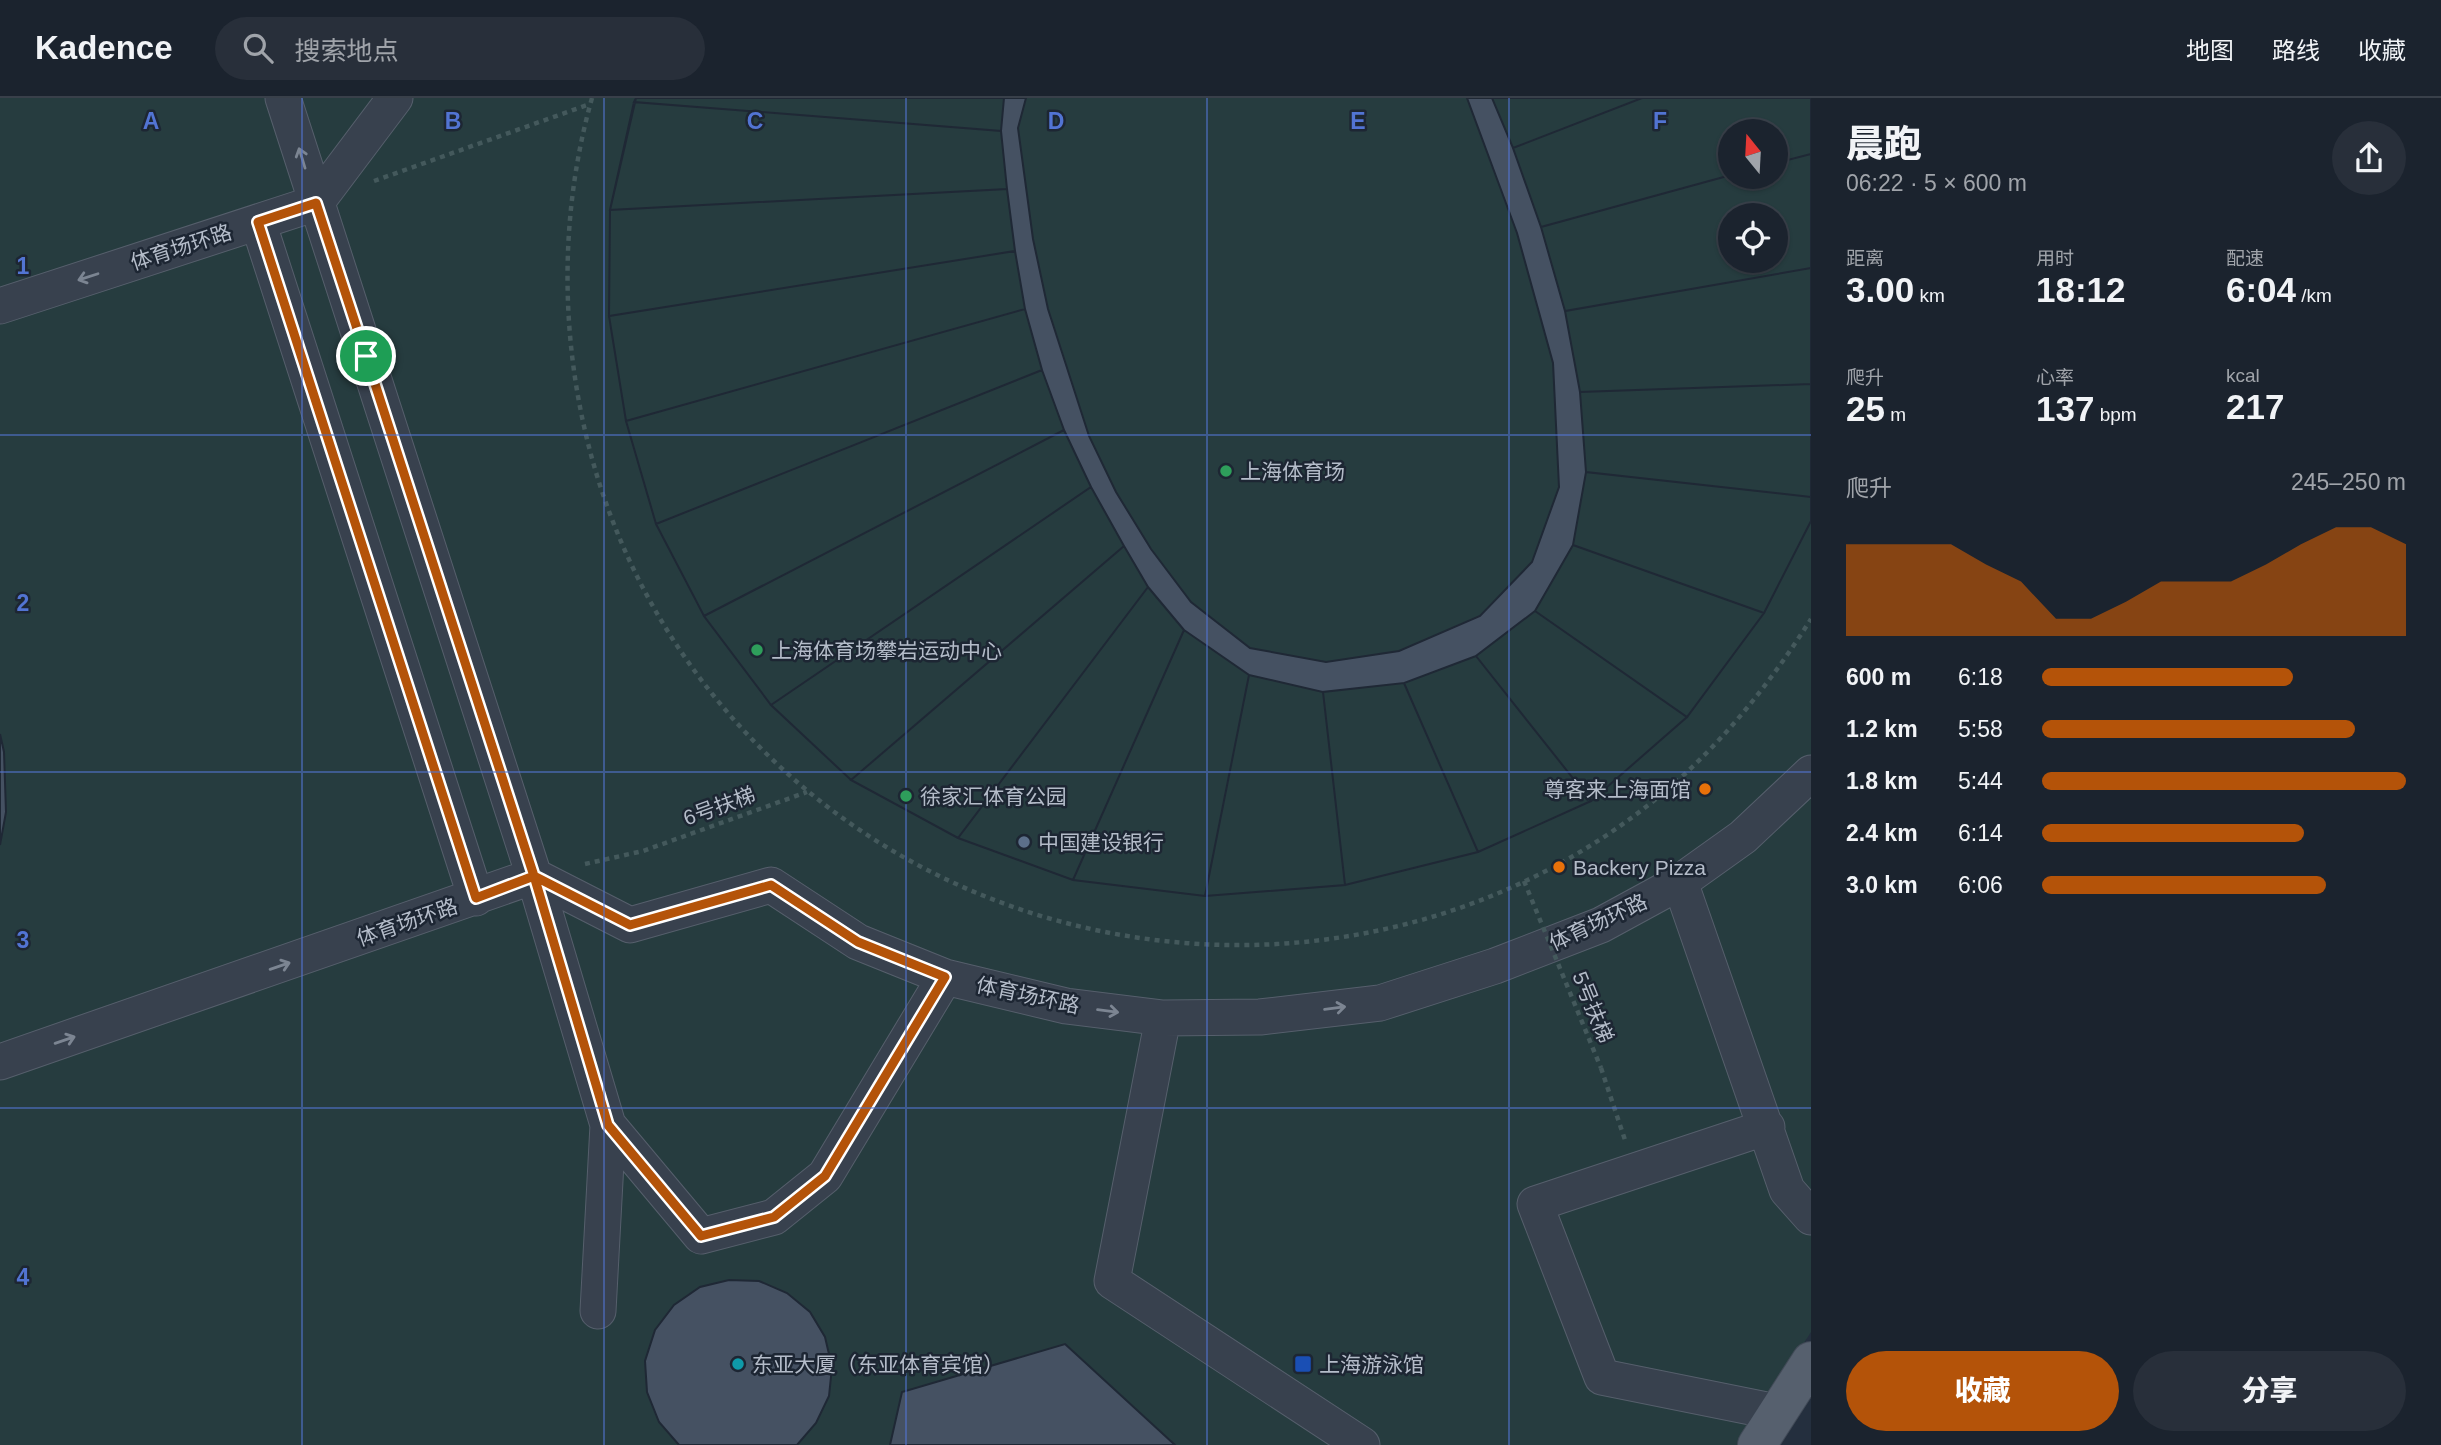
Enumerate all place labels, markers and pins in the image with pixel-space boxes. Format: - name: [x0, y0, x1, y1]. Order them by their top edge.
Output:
- pin: [336, 326, 396, 386]
- place label: 上海体育场: [1240, 460, 1345, 483]
- marker: 上海体育场: [1218, 463, 1234, 479]
- place label: 上海体育场攀岩运动中心: [771, 639, 1002, 662]
- marker: 上海体育场攀岩运动中心: [749, 642, 765, 658]
- place label: 尊客来上海面馆: [1544, 778, 1691, 801]
- marker: 尊客来上海面馆: [1697, 781, 1713, 797]
- place label: 徐家汇体育公园: [920, 785, 1067, 808]
- marker: 徐家汇体育公园: [898, 788, 914, 804]
- place label: 中国建设银行: [1038, 831, 1164, 854]
- marker: 中国建设银行: [1016, 834, 1032, 850]
- place label: Backery Pizza: [1573, 856, 1706, 879]
- marker: Backery Pizza: [1551, 859, 1567, 875]
- place label: 东亚大厦（东亚体育宾馆）: [752, 1353, 1004, 1376]
- place label: 上海游泳馆: [1319, 1353, 1424, 1376]
- marker: 上海游泳馆: [1293, 1354, 1313, 1374]
- marker: 东亚大厦（东亚体育宾馆）: [730, 1356, 746, 1372]

